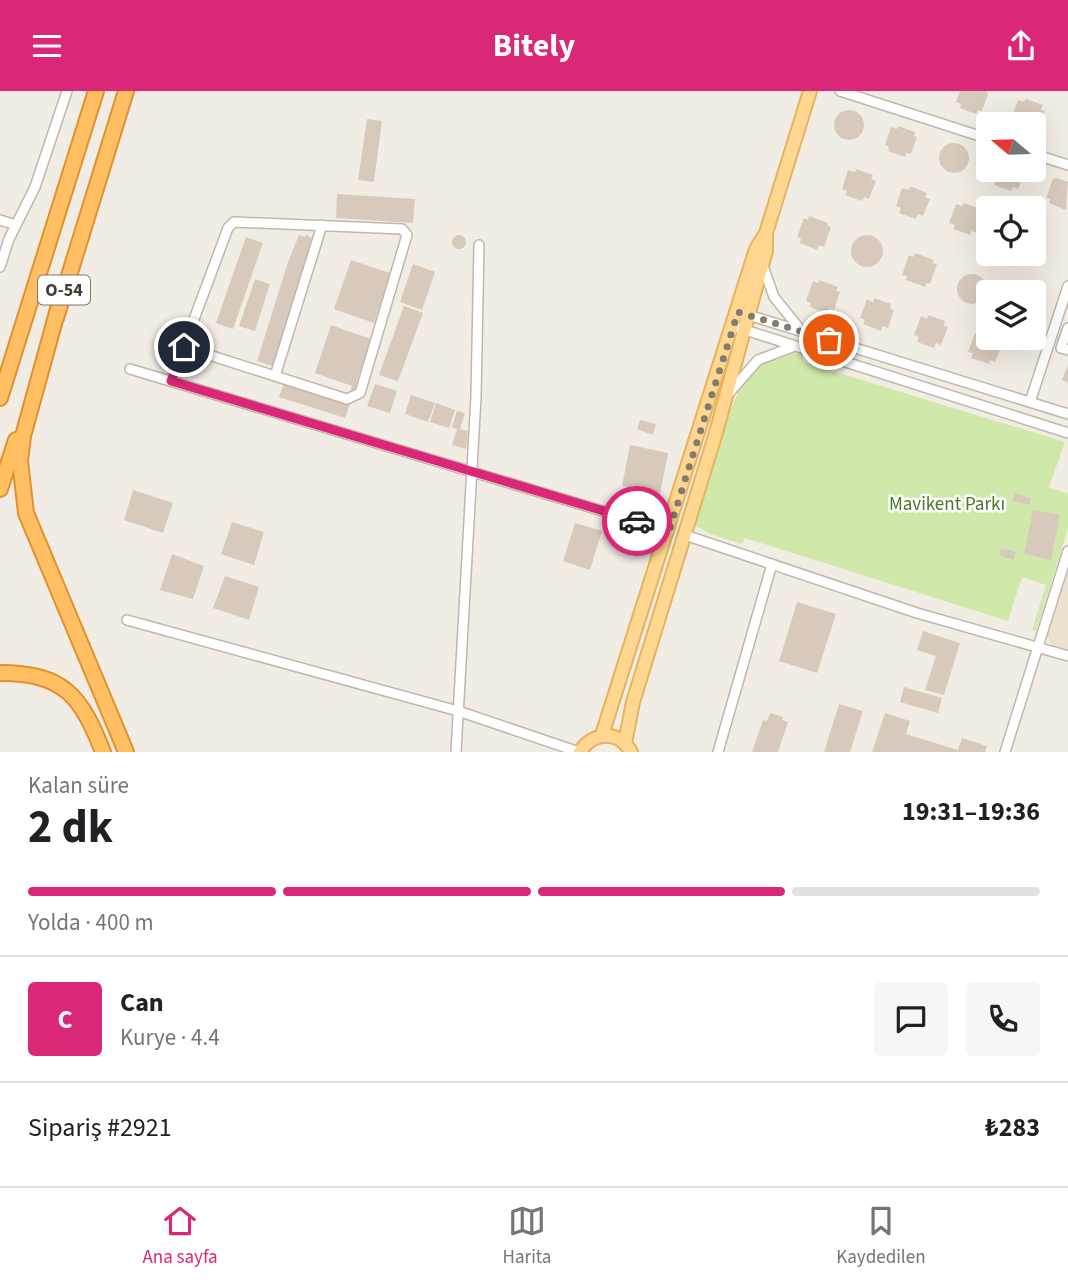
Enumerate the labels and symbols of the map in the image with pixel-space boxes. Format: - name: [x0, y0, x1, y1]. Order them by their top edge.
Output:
- north arrow: [976, 112, 1046, 182]
- road number: O-54: [38, 275, 90, 305]
- pin: [799, 310, 859, 370]
- pin: [154, 317, 214, 377]
- courier: [602, 486, 672, 556]
- park label: Mavikent Parkı: [889, 491, 1005, 518]

